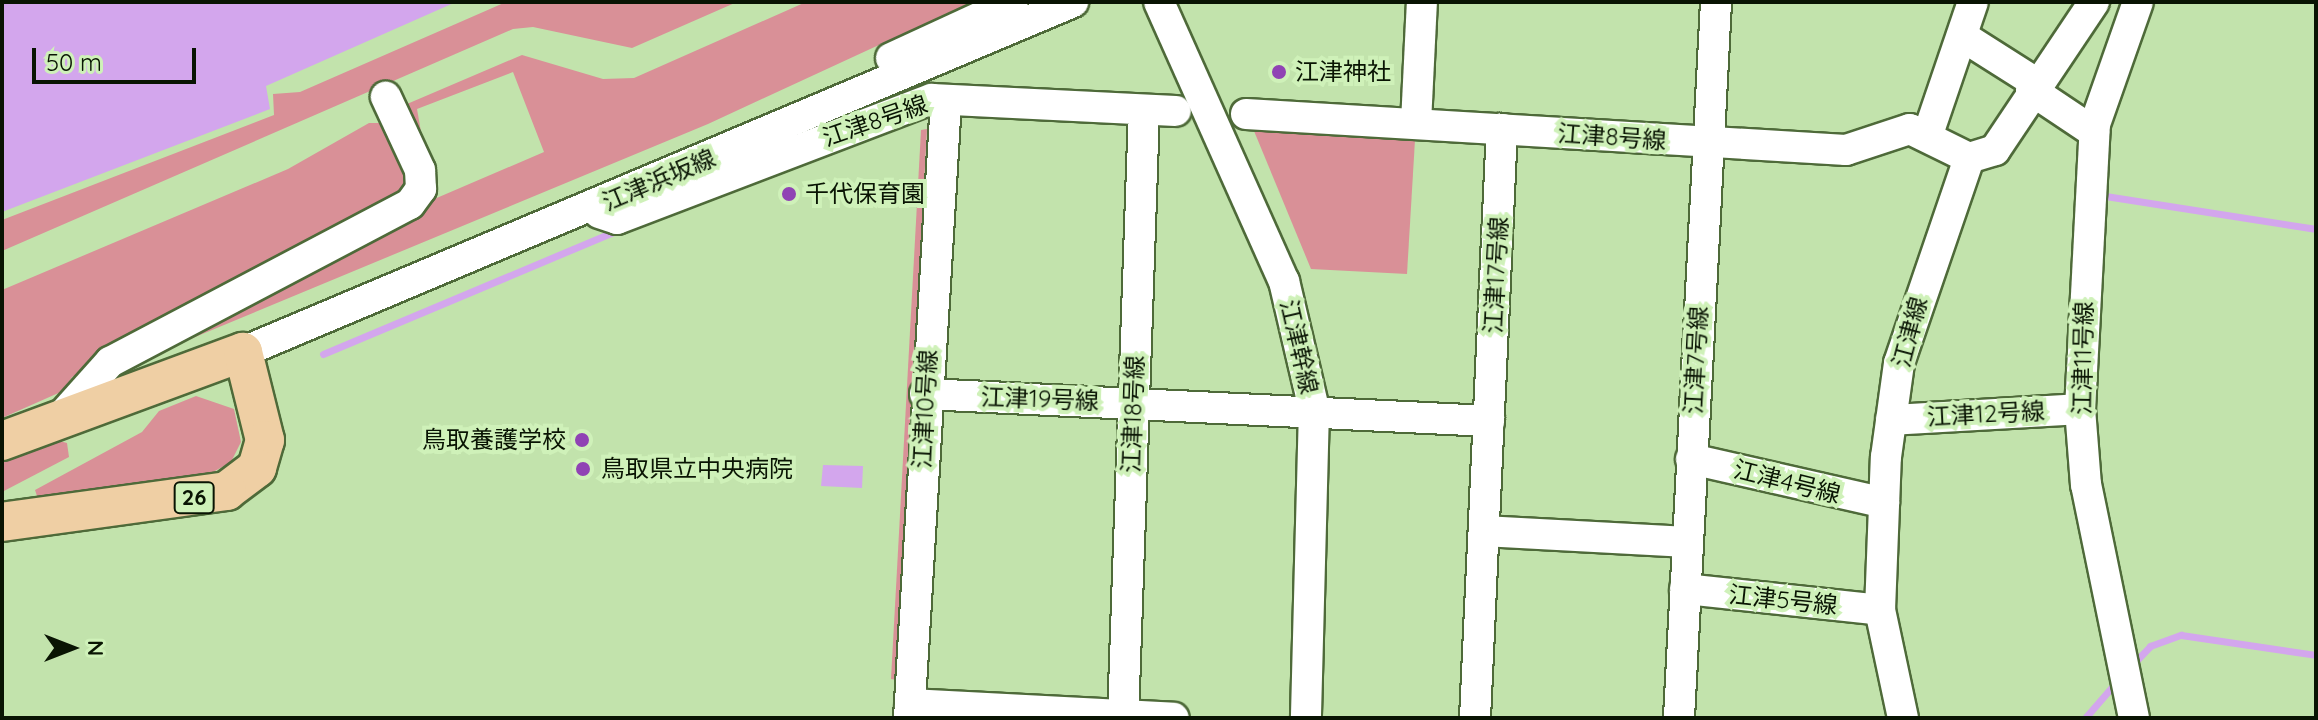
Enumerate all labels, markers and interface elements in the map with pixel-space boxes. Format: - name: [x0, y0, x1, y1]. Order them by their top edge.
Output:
- scale bar: [36, 32, 200, 82]
- text: 50 m: [46, 47, 102, 77]
- place label: 江津神社: [1295, 58, 1391, 86]
- marker: 江津神社: [1270, 63, 1288, 81]
- street label: 江津8号線: [819, 90, 931, 152]
- street label: 江津8号線: [1557, 119, 1667, 155]
- street label: 江津浜坂線: [598, 143, 720, 217]
- place label: 千代保育園: [805, 180, 925, 208]
- marker: 千代保育園: [780, 185, 798, 203]
- street label: 江津17号線: [1479, 216, 1513, 334]
- street label: 江津線: [1887, 293, 1933, 371]
- street label: 江津幹線: [1274, 297, 1324, 397]
- street label: 江津11号線: [2068, 301, 2098, 415]
- street label: 江津7号線: [1679, 305, 1713, 415]
- street label: 江津10号線: [908, 349, 942, 469]
- street label: 江津18号線: [1117, 355, 1149, 473]
- street label: 江津19号線: [980, 383, 1100, 415]
- street label: 江津12号線: [1926, 397, 2046, 431]
- place label: 鳥取養護学校: [422, 426, 566, 454]
- marker: 鳥取養護学校: [573, 431, 591, 449]
- place label: 鳥取県立中央病院: [601, 455, 793, 483]
- street label: 江津4号線: [1731, 455, 1843, 509]
- marker: 鳥取県立中央病院: [572, 458, 594, 480]
- road number: 26: [172, 480, 216, 516]
- street label: 江津5号線: [1727, 580, 1839, 620]
- north arrow: [32, 608, 112, 688]
- text: N: [82, 640, 110, 656]

